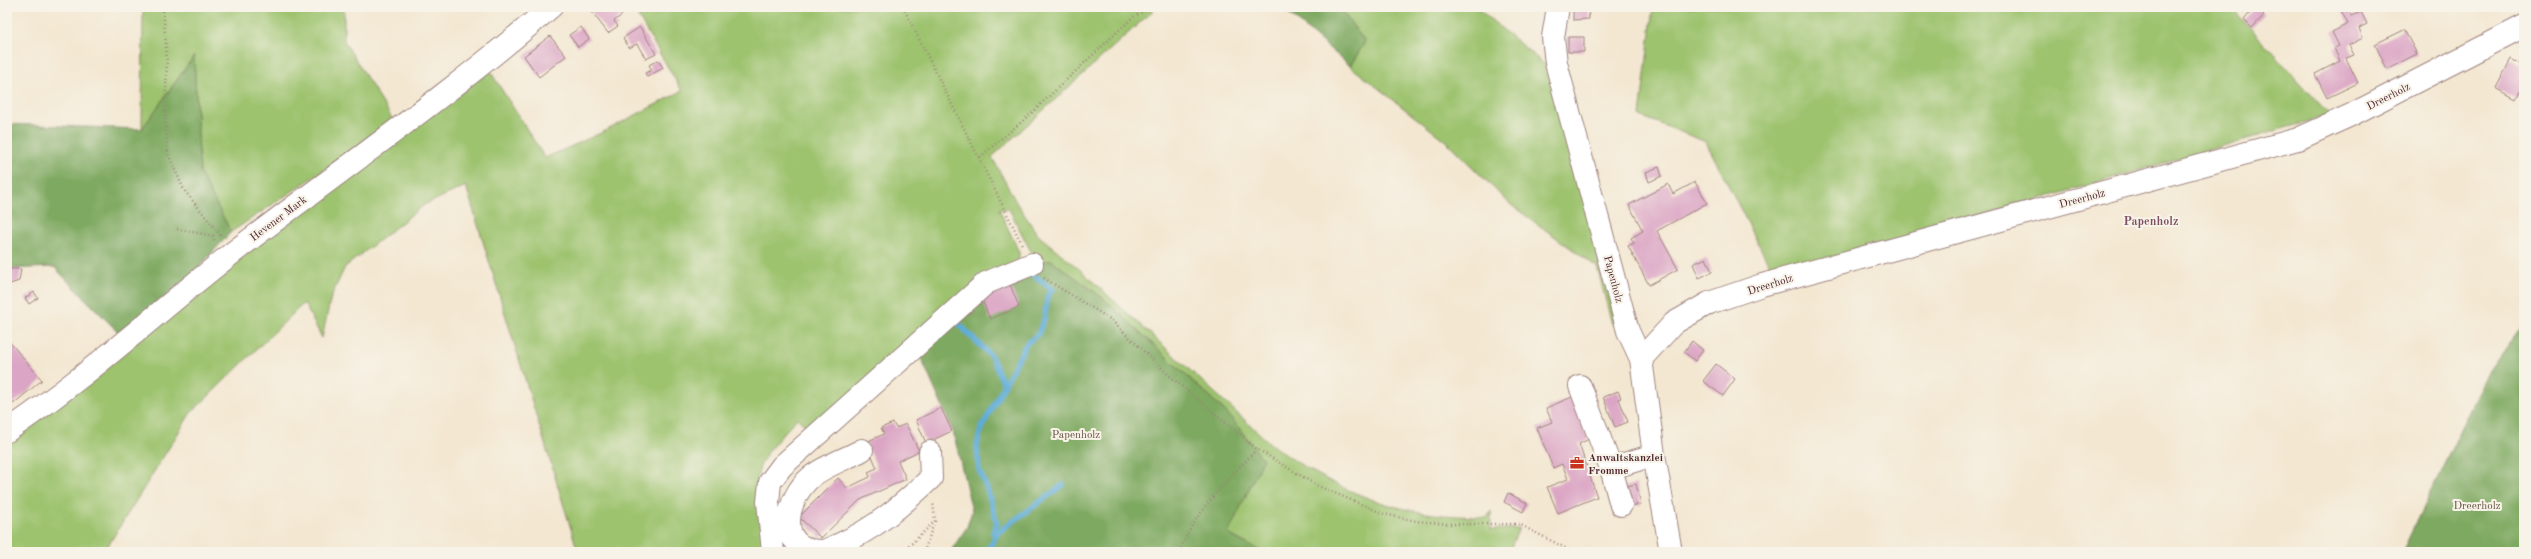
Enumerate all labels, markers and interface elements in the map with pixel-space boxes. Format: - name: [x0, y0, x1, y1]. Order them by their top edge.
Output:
- street label: Dreerholz: [2365, 82, 2412, 113]
- street label: Dreerholz: [2058, 188, 2107, 211]
- street label: Hevener Mark: [249, 194, 309, 244]
- district label: Papenholz: [2124, 216, 2178, 228]
- street label: Papenholz: [1601, 255, 1624, 304]
- street label: Dreerholz: [1746, 273, 1795, 298]
- park label: Papenholz: [1052, 430, 1100, 441]
- place label: Anwaltskanzlei Fromme: [1588, 453, 1663, 477]
- office icon: Anwaltskanzlei Fromme: [1569, 455, 1585, 471]
- park label: Dreerholz: [2454, 501, 2501, 512]

